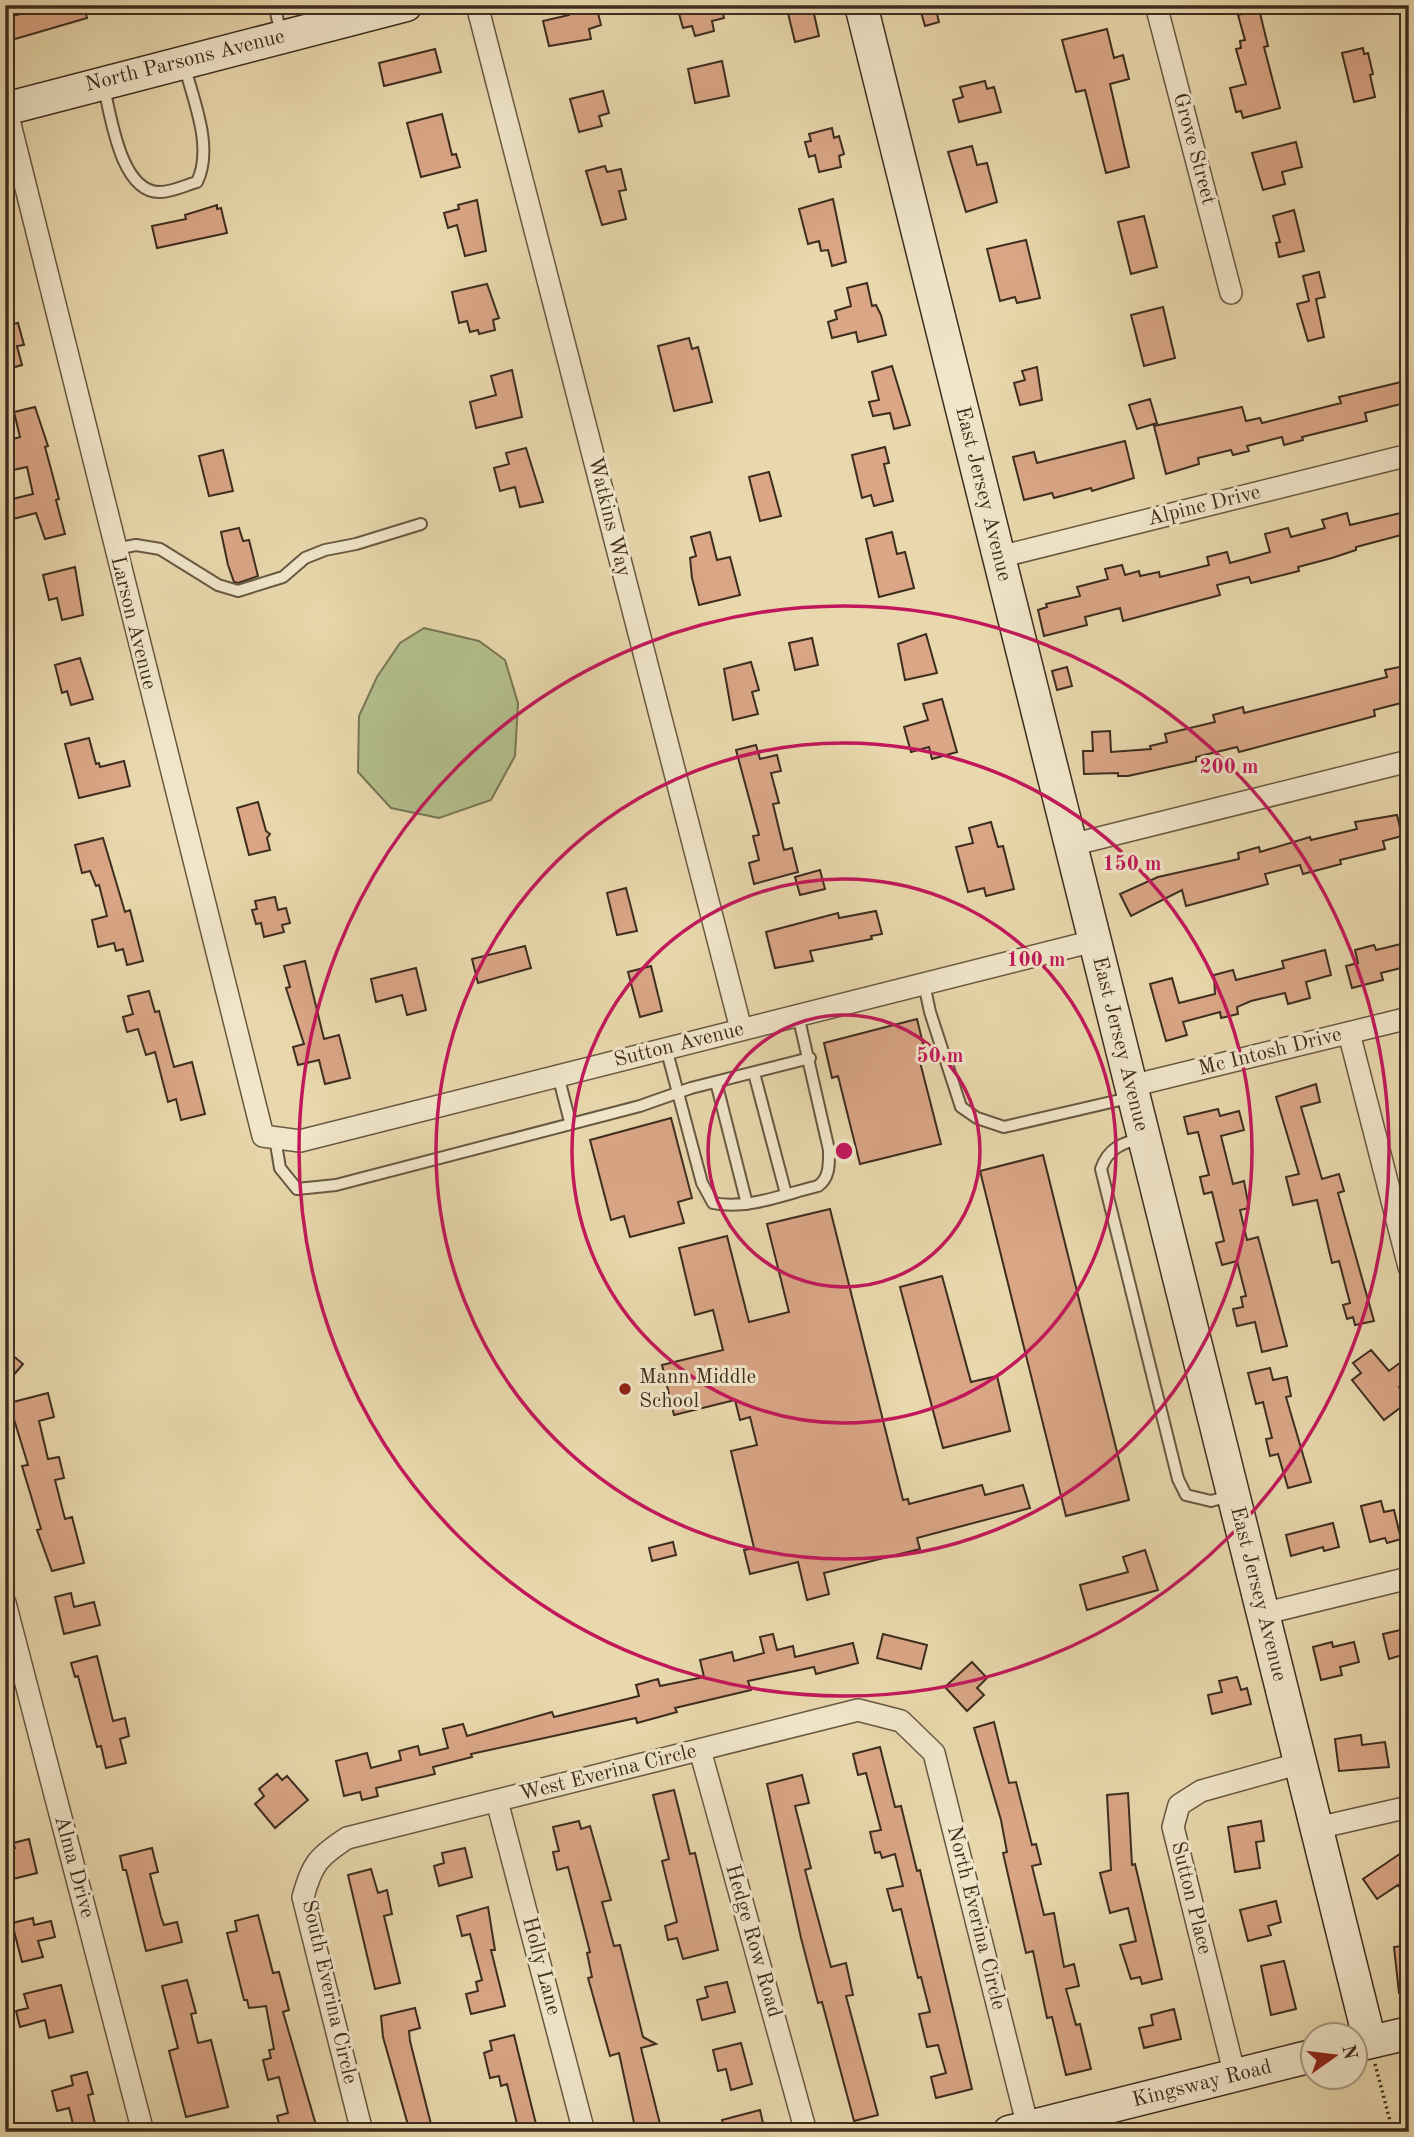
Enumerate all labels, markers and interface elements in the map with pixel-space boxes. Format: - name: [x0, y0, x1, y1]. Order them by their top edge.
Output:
- street label: North Parsons Avenue: [83, 26, 287, 96]
- street label: Grove Street: [1169, 91, 1219, 207]
- street label: East Jersey Avenue: [951, 404, 1015, 584]
- street label: Watkins Way: [584, 455, 634, 579]
- street label: Alpine Drive: [1145, 482, 1263, 530]
- street label: Larson Avenue: [106, 554, 160, 692]
- text: 200 m: [1199, 757, 1259, 778]
- text: 150 m: [1102, 854, 1162, 875]
- text: 100 m: [1006, 950, 1066, 971]
- street label: East Jersey Avenue: [1088, 954, 1152, 1134]
- street label: Sutton Avenue: [612, 1019, 746, 1071]
- street label: Mc Intosh Drive: [1196, 1024, 1344, 1080]
- text: 50 m: [916, 1046, 964, 1067]
- centre of rings: [832, 1139, 856, 1163]
- place label: Mann Middle School: [639, 1367, 756, 1412]
- marker: Mann Middle School: [617, 1381, 633, 1397]
- street label: East Jersey Avenue: [1226, 1504, 1290, 1684]
- street label: West Everina Circle: [517, 1741, 699, 1805]
- street label: Alma Drive: [50, 1814, 98, 1920]
- street label: North Everina Circle: [943, 1824, 1009, 2012]
- street label: Sutton Place: [1167, 1839, 1215, 1957]
- street label: Hedge Row Road: [721, 1862, 785, 2020]
- street label: South Everina Circle: [298, 1898, 360, 2086]
- street label: Holly Lane: [518, 1915, 564, 2017]
- north arrow: [1298, 2022, 1368, 2092]
- text: N: [1337, 2043, 1359, 2062]
- street label: Kingsway Road: [1130, 2057, 1274, 2111]

